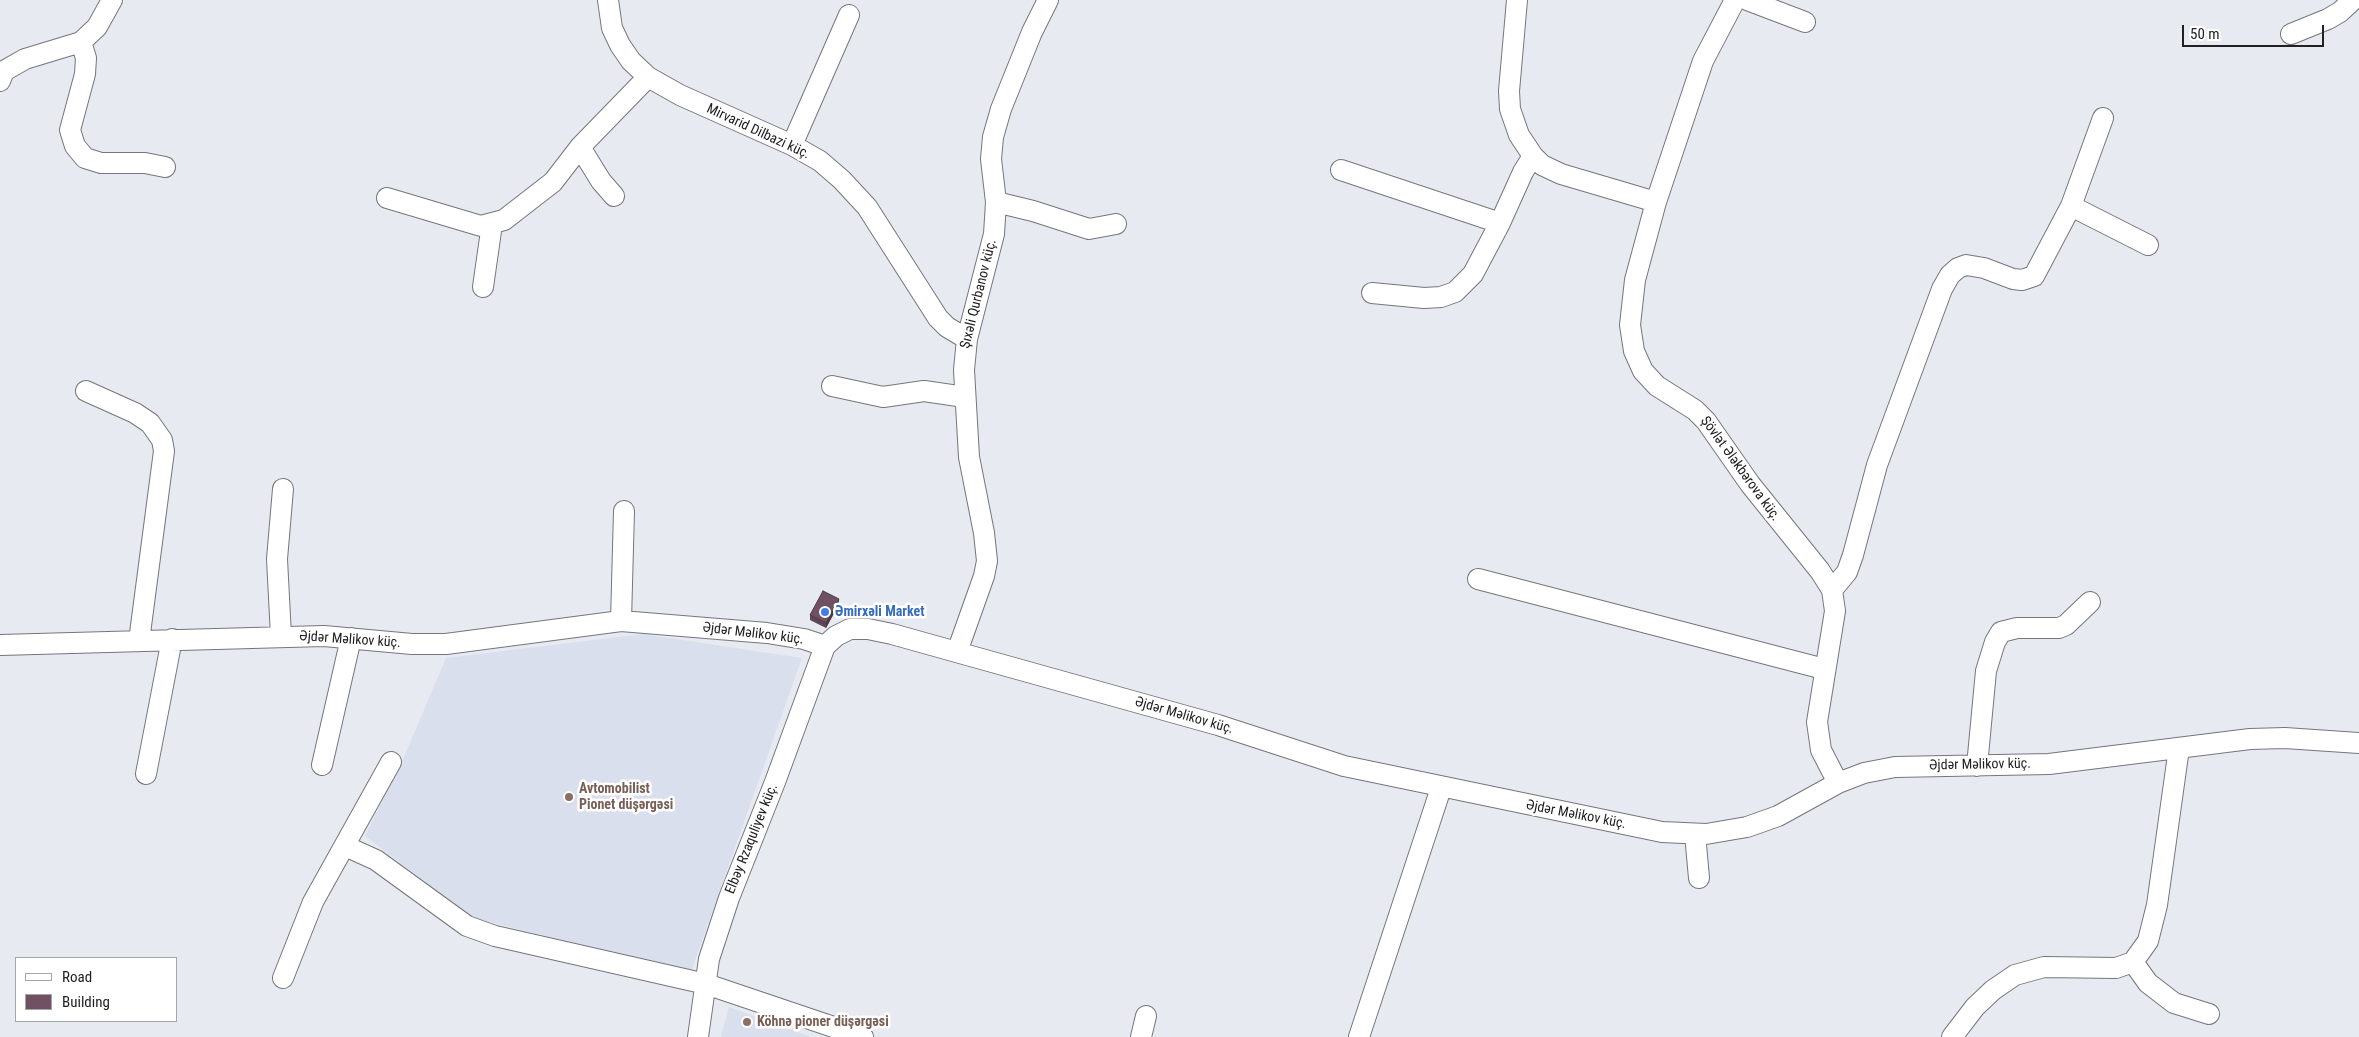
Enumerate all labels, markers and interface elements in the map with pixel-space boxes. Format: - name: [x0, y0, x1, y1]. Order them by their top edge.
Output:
- scale bar: [2184, 15, 2326, 47]
- text: 50 m: [2190, 25, 2220, 43]
- street label: Mirvarid Dilbazi küç.: [704, 101, 812, 163]
- street label: Şıxəli Qurbanov küç.: [957, 238, 1001, 350]
- street label: Şövlət Ələkbərova küç.: [1696, 413, 1784, 525]
- place label: Əmirxəli Market: [835, 604, 925, 620]
- marker: Əmirxəli Market: [819, 606, 831, 618]
- street label: Əjdər Məlikov küç.: [702, 619, 804, 649]
- street label: Əjdər Məlikov küç.: [299, 628, 401, 652]
- street label: Əjdər Məlikov küç.: [1133, 694, 1235, 738]
- street label: Əjdər Məlikov küç.: [1929, 756, 2031, 774]
- place label: Avtomobilist Pionet düşərgəsi: [579, 781, 673, 814]
- street label: Elbəy Rzaquliyev küç.: [722, 781, 782, 897]
- marker: Avtomobilist Pionet düşərgəsi: [563, 791, 575, 803]
- street label: Əjdər Məlikov küç.: [1525, 797, 1627, 833]
- legend: [15, 957, 178, 1022]
- text: Road: [62, 968, 92, 986]
- text: Building: [62, 993, 110, 1011]
- place label: Köhnə pioner düşərgəsi: [757, 1014, 889, 1030]
- marker: Köhnə pioner düşərgəsi: [741, 1016, 753, 1028]

